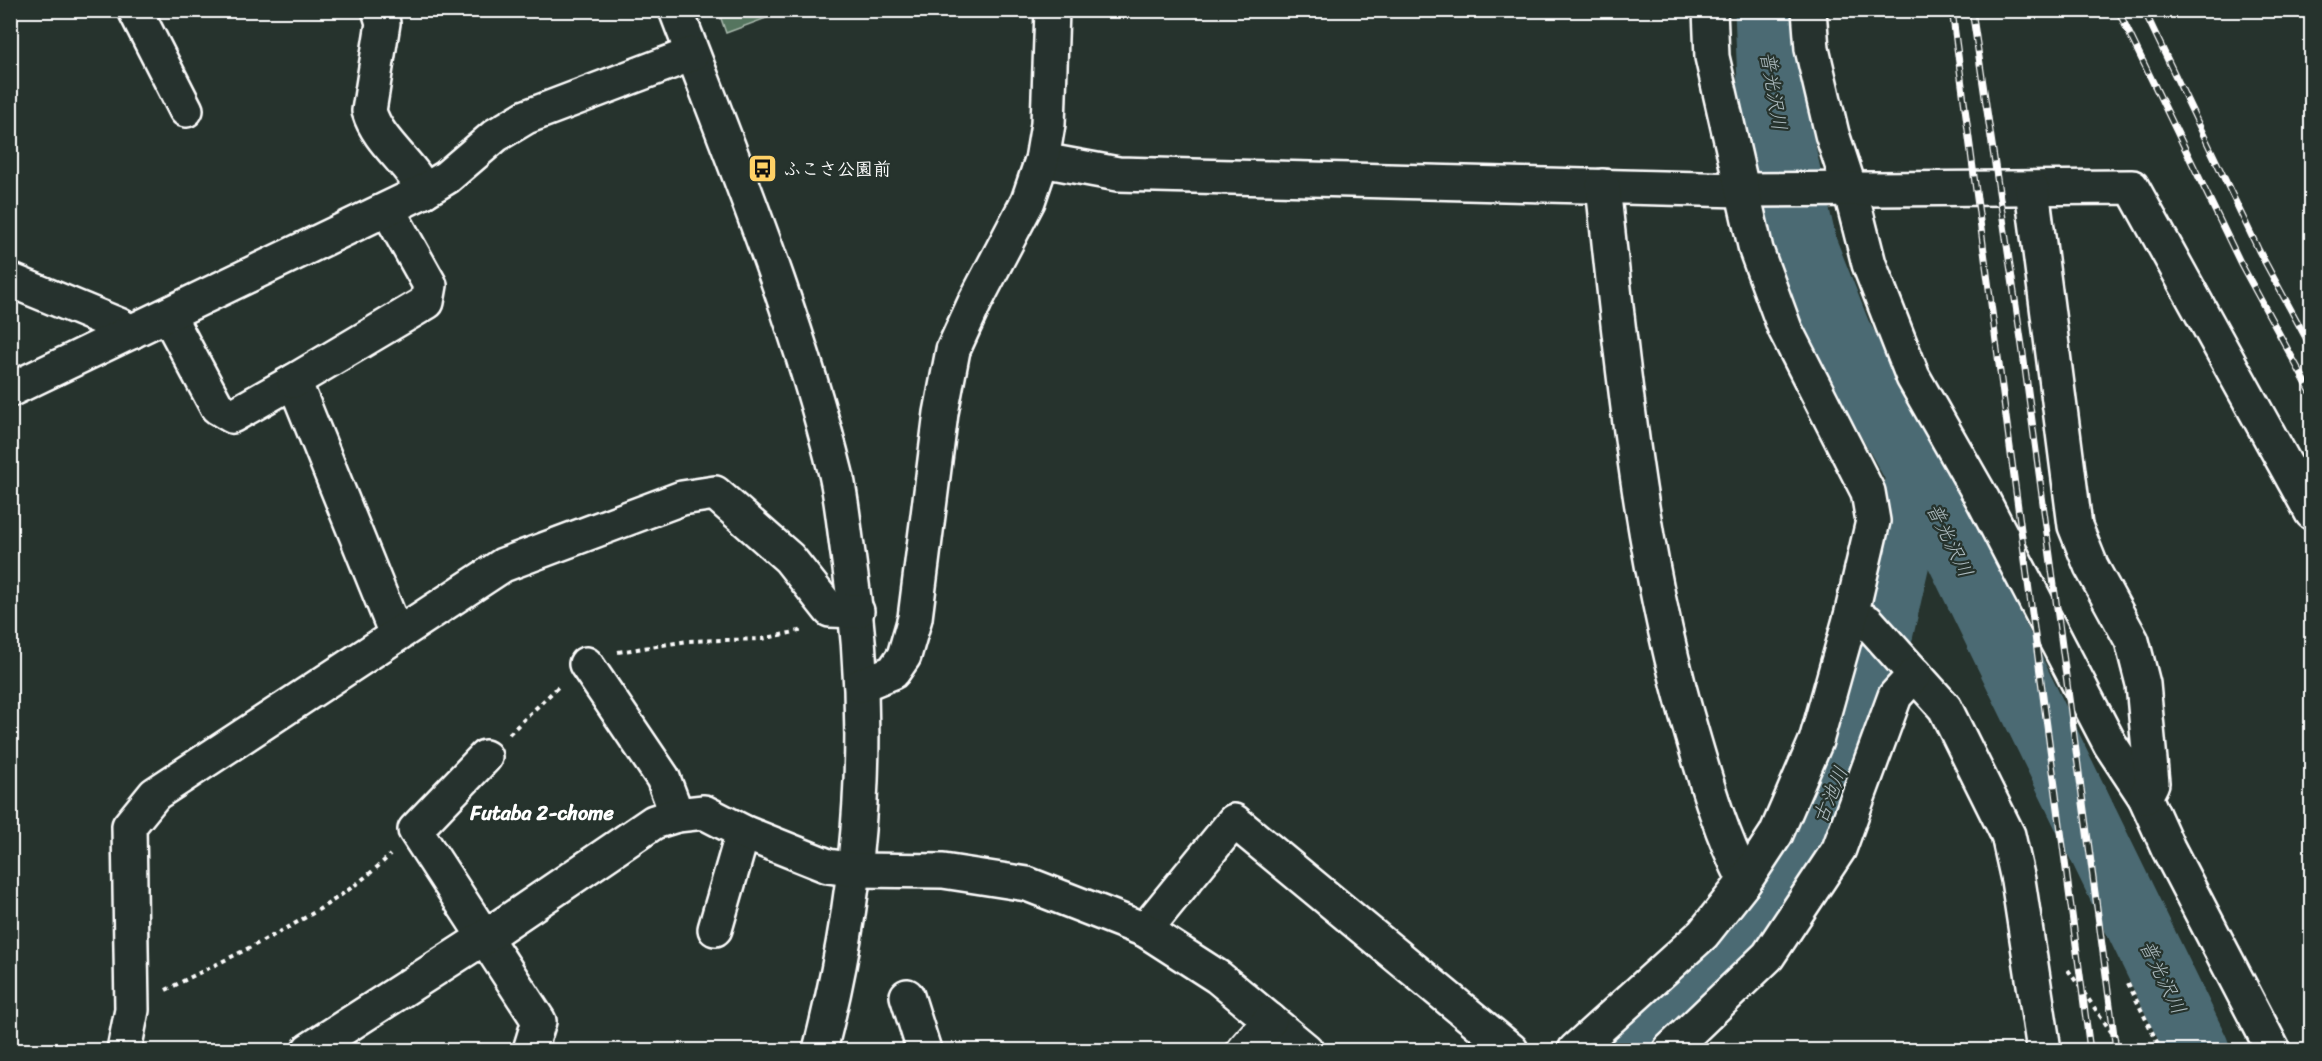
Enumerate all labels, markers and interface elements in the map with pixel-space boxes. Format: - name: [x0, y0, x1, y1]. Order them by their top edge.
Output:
- water label: 普光沢川: [1750, 49, 1797, 133]
- bus stop icon: ふこさ公園前: [746, 153, 778, 185]
- place label: ふこさ公園前: [783, 153, 891, 185]
- water label: 普光沢川: [1916, 497, 1983, 584]
- water label: 古池川: [1803, 761, 1858, 830]
- district label: Futaba 2-chome: [469, 796, 614, 831]
- water label: 普光沢川: [2129, 934, 2196, 1021]

